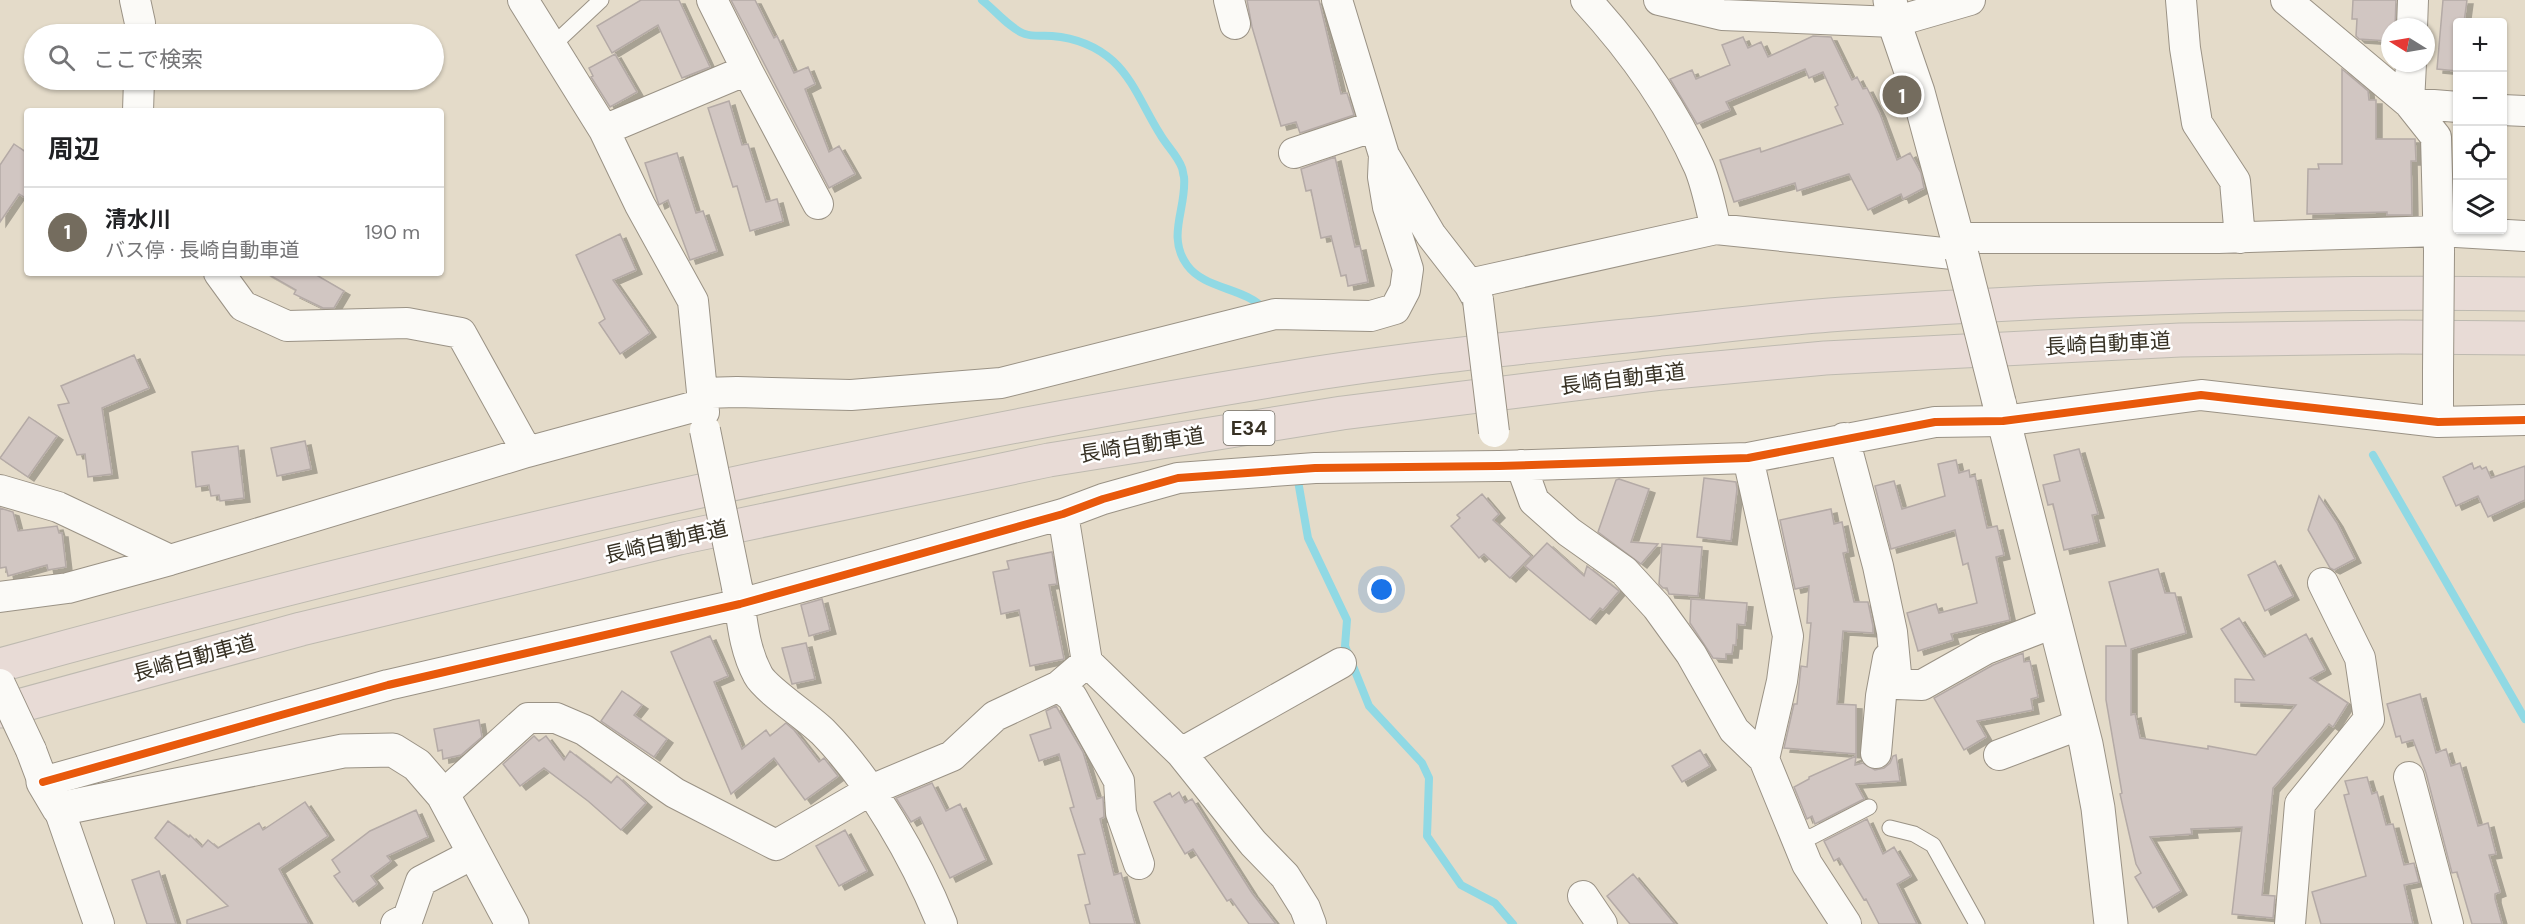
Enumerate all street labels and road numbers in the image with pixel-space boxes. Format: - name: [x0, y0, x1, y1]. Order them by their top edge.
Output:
- street label: 長崎自動車道: [2044, 327, 2172, 361]
- street label: 長崎自動車道: [1559, 357, 1687, 401]
- road number: E34: [1224, 411, 1274, 445]
- street label: 長崎自動車道: [1078, 421, 1206, 469]
- street label: 長崎自動車道: [601, 514, 731, 570]
- street label: 長崎自動車道: [130, 628, 258, 688]

